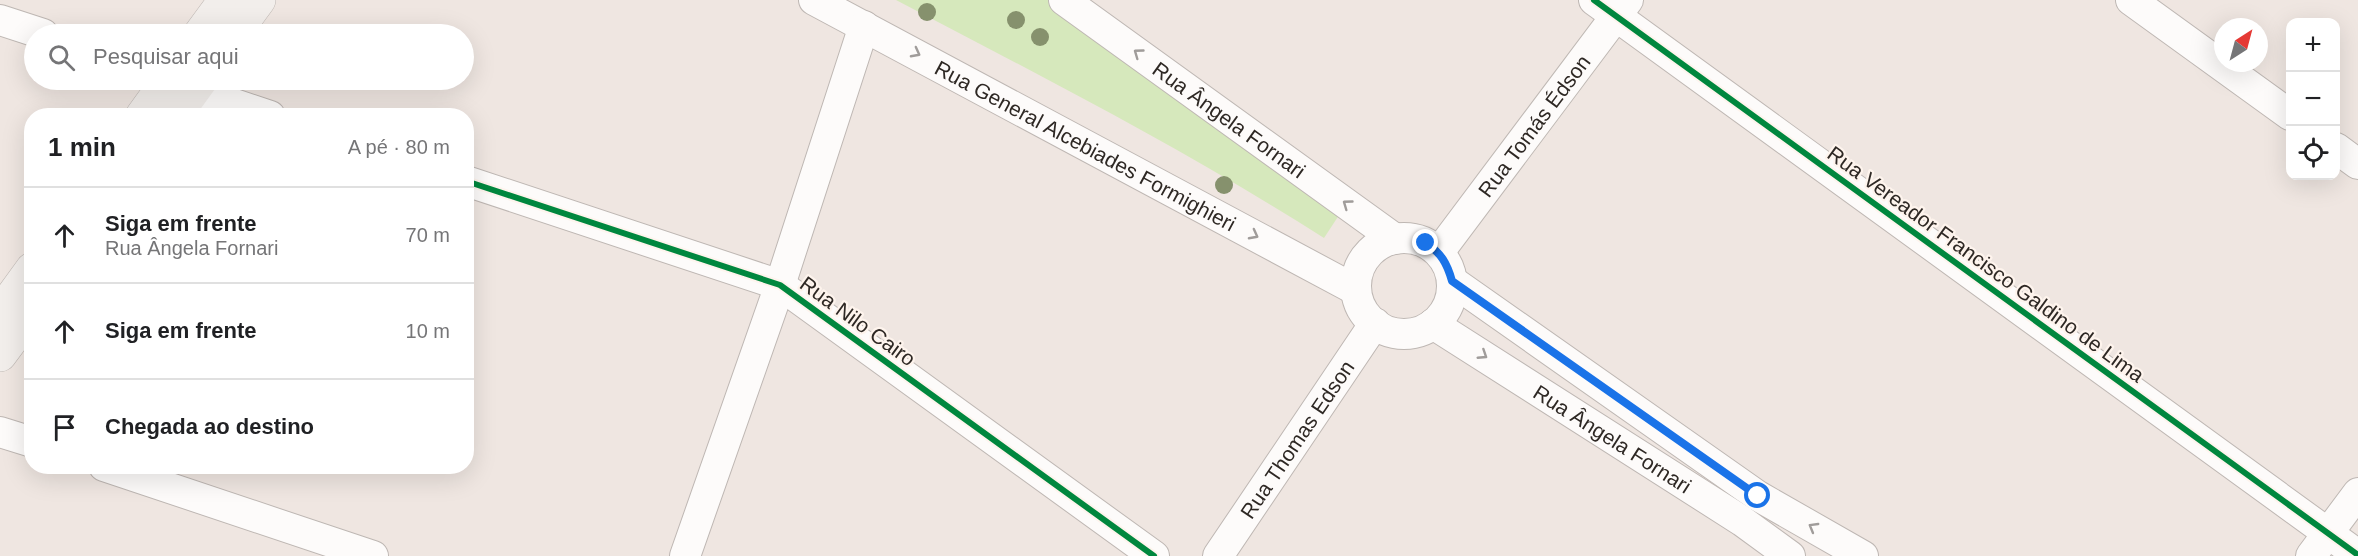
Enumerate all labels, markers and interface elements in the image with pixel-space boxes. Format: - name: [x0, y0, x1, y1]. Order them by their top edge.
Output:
- north arrow: [2214, 18, 2268, 72]
- map controls: [2286, 18, 2340, 180]
- button: +: [2286, 18, 2340, 72]
- search box: [24, 24, 474, 90]
- icon: search: [45, 41, 78, 74]
- text: Pesquisar aqui: [93, 44, 239, 69]
- one-way arrow: [909, 46, 920, 57]
- one-way arrow: [1134, 49, 1145, 60]
- street label: Rua Tomás Édson: [1473, 50, 1594, 201]
- street label: Rua General Alcebiades Formighieri: [931, 56, 1240, 235]
- street label: Rua Ângela Fornari: [1149, 57, 1310, 182]
- button: −: [2286, 72, 2340, 126]
- button: locate: [2286, 126, 2340, 180]
- text: 1 min: [48, 132, 116, 162]
- text: A pé · 80 m: [348, 136, 450, 158]
- street label: Rua Vereador Francisco Galdino de Lima: [1823, 141, 2149, 387]
- one-way arrow: [1343, 201, 1354, 212]
- text: Siga em frente: [105, 211, 257, 236]
- icon: ahead: [48, 219, 81, 252]
- text: 70 m: [406, 224, 450, 246]
- one-way arrow: [1248, 228, 1258, 239]
- route end: [1412, 229, 1438, 255]
- text: Rua Ângela Fornari: [105, 237, 278, 259]
- street label: Rua Nilo Cairo: [796, 272, 920, 370]
- icon: ahead: [48, 315, 81, 348]
- text: Siga em frente: [105, 318, 257, 343]
- text: 10 m: [406, 320, 450, 342]
- one-way arrow: [1476, 348, 1487, 359]
- street label: Rua Thomas Edson: [1235, 356, 1358, 522]
- street label: Rua Ângela Fornari: [1530, 380, 1696, 497]
- icon: arrive: [48, 411, 81, 444]
- text: Chegada ao destino: [105, 414, 314, 439]
- route start: [1744, 482, 1770, 508]
- one-way arrow: [1808, 523, 1819, 534]

